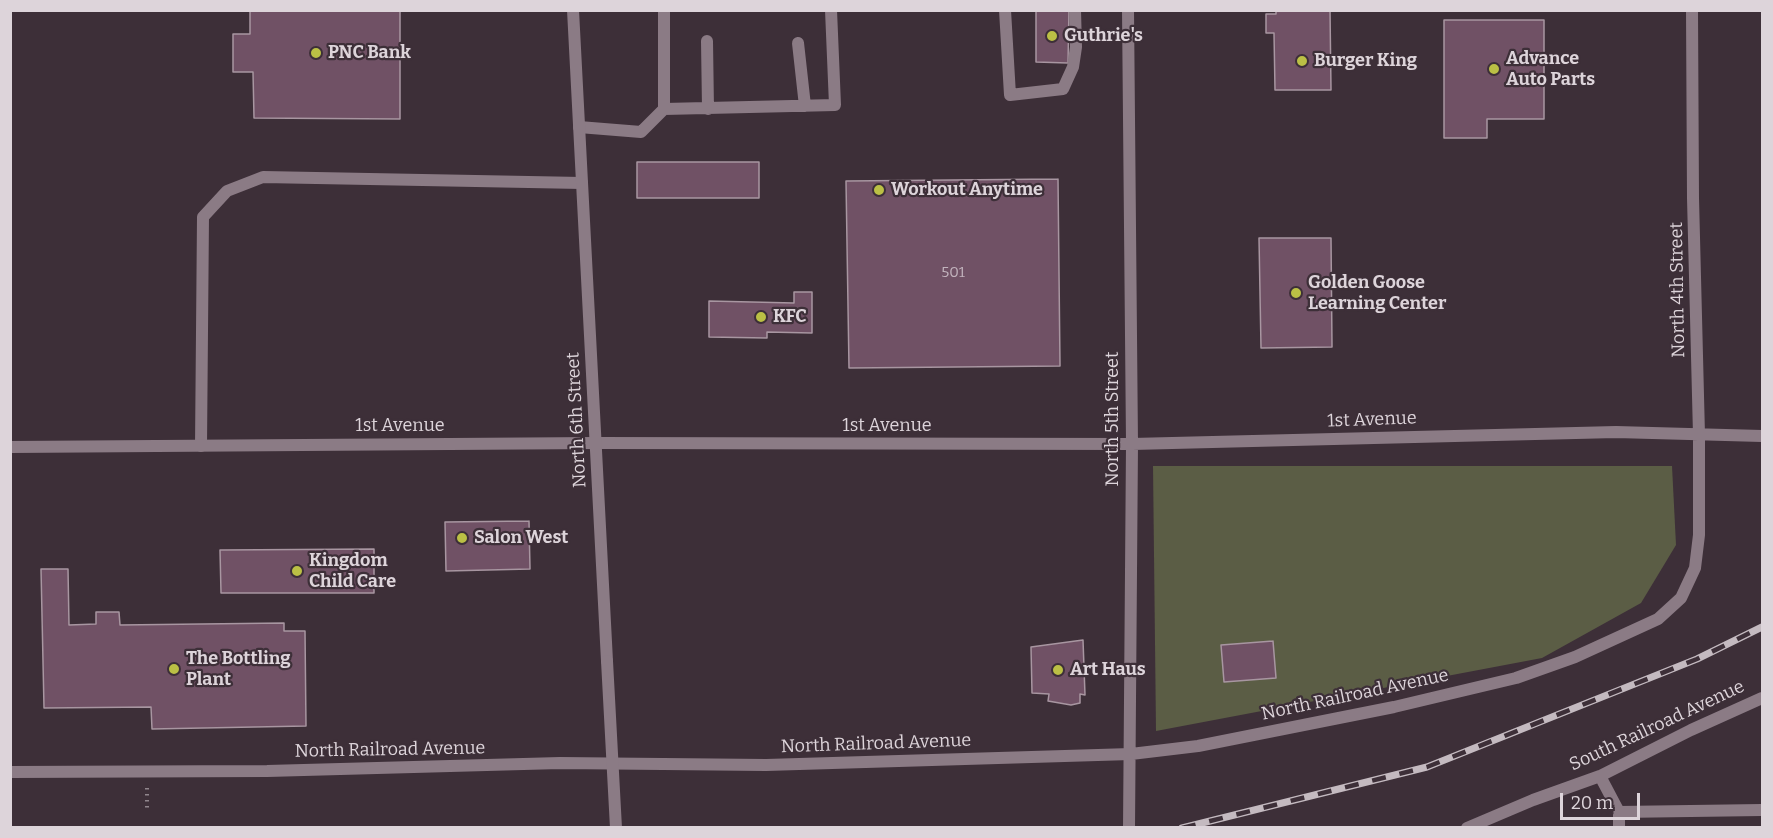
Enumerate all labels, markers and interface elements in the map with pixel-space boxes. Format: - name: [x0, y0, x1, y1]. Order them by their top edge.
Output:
- place label: Guthrie's: [1064, 25, 1143, 47]
- marker: Guthrie's: [1045, 29, 1059, 43]
- place label: PNC Bank: [328, 42, 411, 64]
- marker: PNC Bank: [309, 46, 323, 60]
- place label: Advance Auto Parts: [1506, 48, 1595, 90]
- place label: Burger King: [1314, 50, 1417, 72]
- marker: Burger King: [1295, 54, 1309, 68]
- marker: Advance Auto Parts: [1487, 62, 1501, 76]
- place label: Workout Anytime: [891, 179, 1043, 201]
- marker: Workout Anytime: [872, 183, 886, 197]
- street label: North 4th Street: [1666, 222, 1690, 358]
- house number: 501: [941, 264, 965, 282]
- place label: Golden Goose Learning Center: [1308, 272, 1446, 314]
- marker: Golden Goose Learning Center: [1289, 286, 1303, 300]
- place label: KFC: [773, 306, 807, 328]
- marker: KFC: [754, 310, 768, 324]
- street label: North 6th Street: [563, 352, 591, 488]
- street label: North 5th Street: [1102, 352, 1124, 486]
- street label: 1st Avenue: [1327, 408, 1417, 432]
- street label: 1st Avenue: [355, 415, 445, 437]
- street label: 1st Avenue: [842, 415, 932, 437]
- place label: Salon West: [474, 527, 568, 549]
- marker: Salon West: [455, 531, 469, 545]
- place label: Kingdom Child Care: [309, 550, 396, 592]
- marker: Kingdom Child Care: [290, 564, 304, 578]
- place label: The Bottling Plant: [186, 648, 291, 690]
- place label: Art Haus: [1070, 659, 1146, 681]
- marker: The Bottling Plant: [167, 662, 181, 676]
- marker: Art Haus: [1051, 663, 1065, 677]
- street label: North Railroad Avenue: [1260, 665, 1450, 725]
- street label: South Railroad Avenue: [1566, 676, 1748, 776]
- street label: North Railroad Avenue: [780, 730, 972, 758]
- street label: North Railroad Avenue: [295, 738, 485, 762]
- scale bar: [1563, 781, 1642, 819]
- text: 20 m: [1571, 792, 1613, 814]

